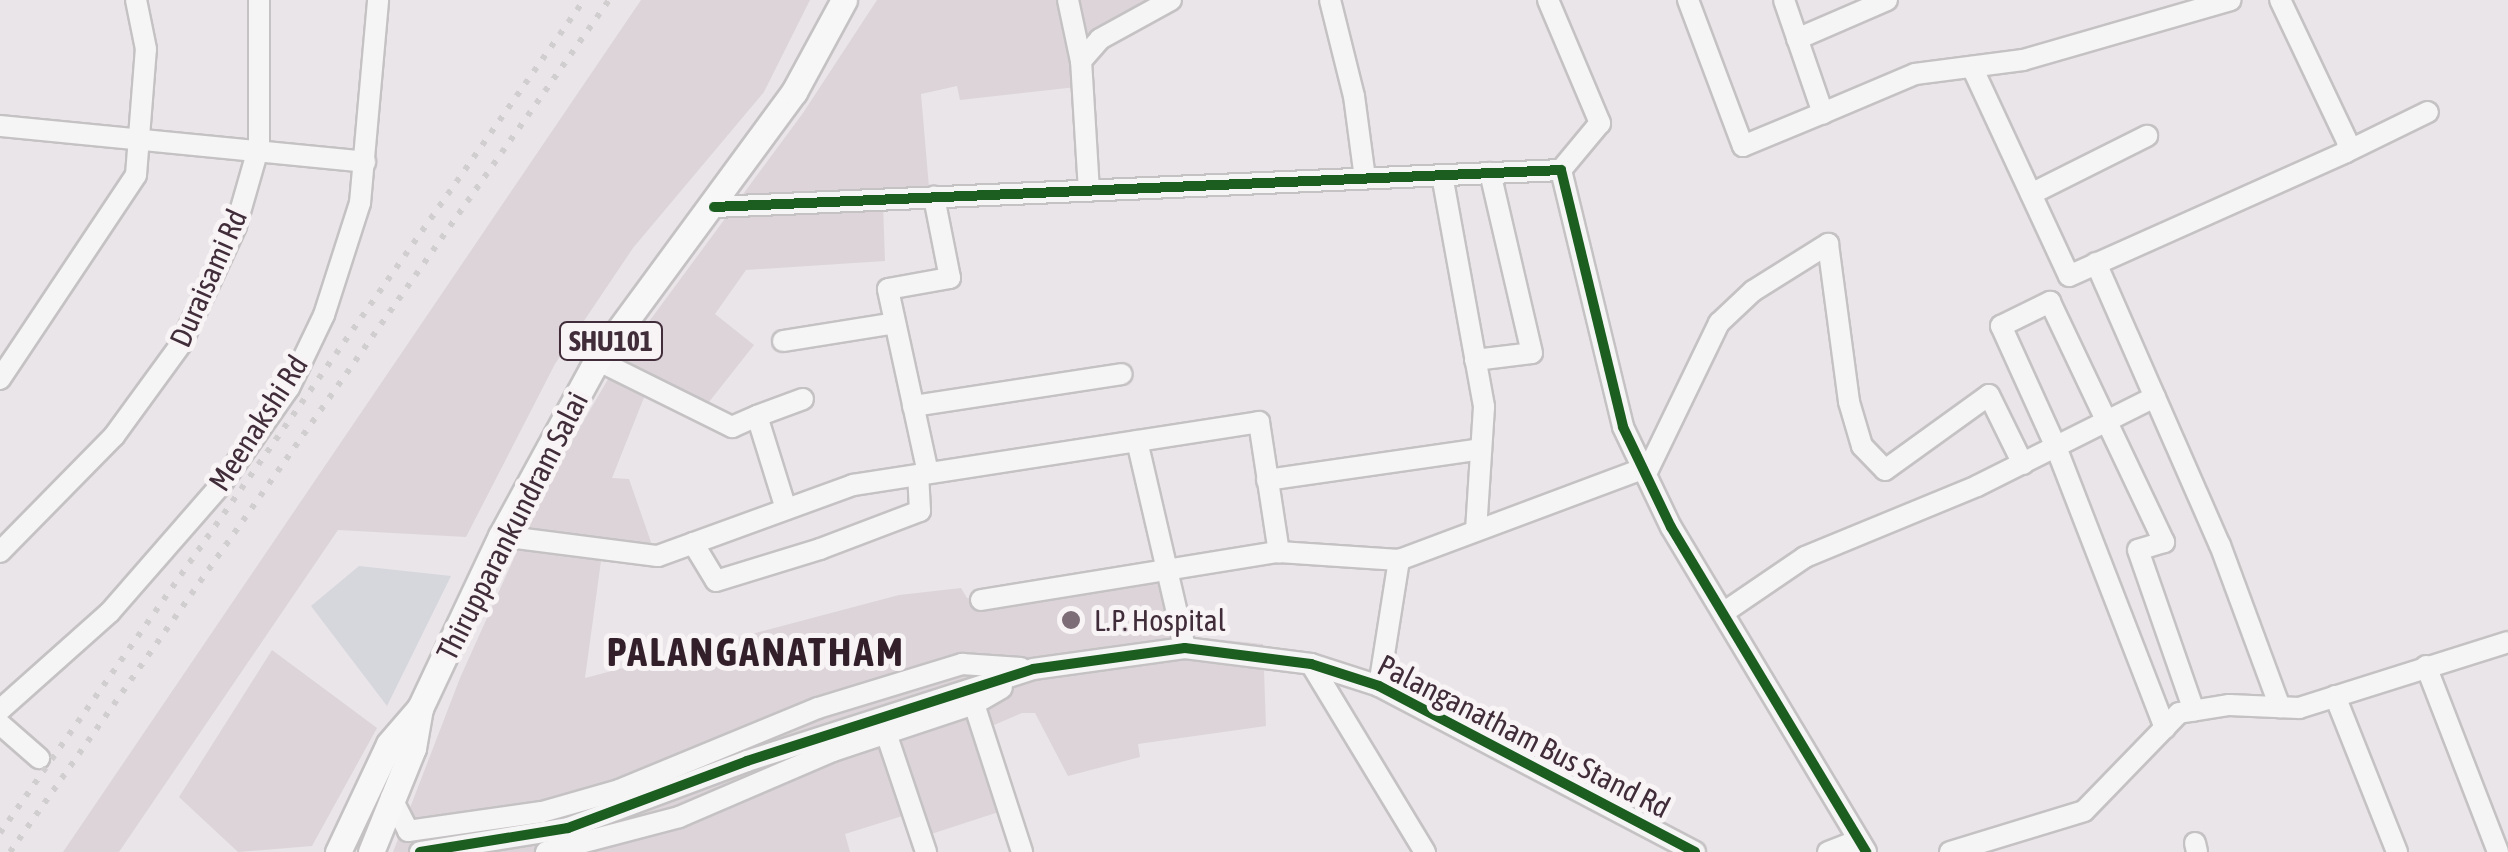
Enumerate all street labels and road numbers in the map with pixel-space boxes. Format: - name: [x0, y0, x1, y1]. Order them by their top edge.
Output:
- street label: Duraisami Rd: [162, 204, 254, 352]
- road number: SHU101: [558, 318, 664, 364]
- street label: Meenakshi Rd: [201, 349, 315, 497]
- street label: Thirupparankundram Salai: [429, 386, 595, 666]
- street label: Palanganatham Bus Stand Rd: [1372, 647, 1676, 825]

